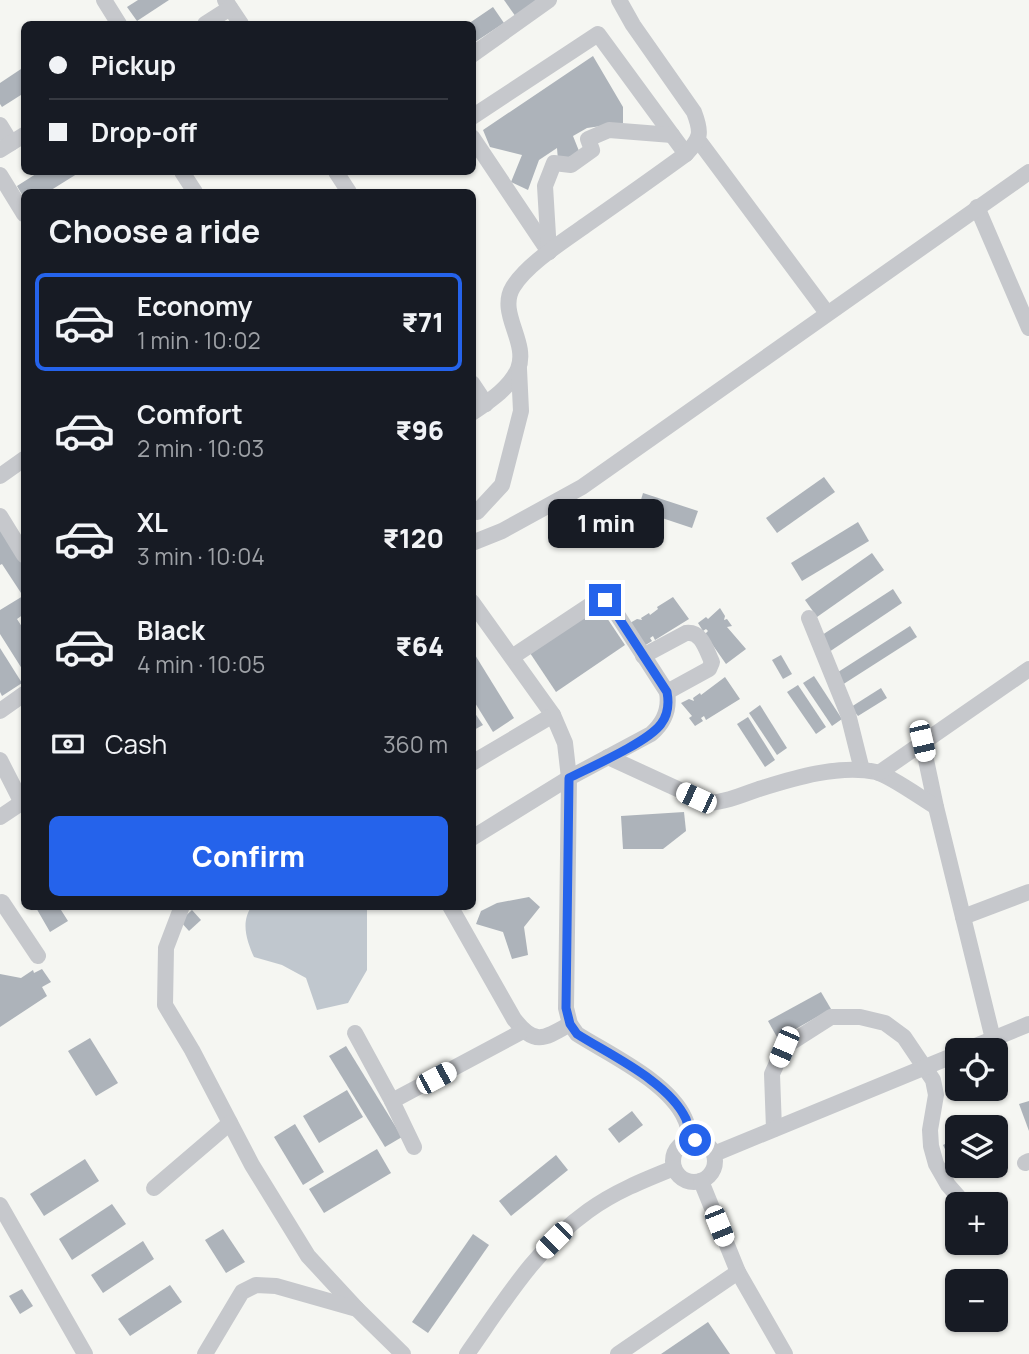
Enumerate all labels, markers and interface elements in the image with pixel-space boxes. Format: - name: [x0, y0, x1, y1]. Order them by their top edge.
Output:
- text: Pickup: [91, 47, 176, 83]
- text: Drop-off: [91, 114, 197, 150]
- text: Choose a ride: [49, 209, 260, 253]
- text: Economy: [137, 288, 252, 324]
- icon: car: [53, 291, 116, 354]
- text: ₹71: [402, 304, 444, 340]
- text: 1 min · 10:02: [137, 324, 261, 356]
- text: Comfort: [137, 396, 243, 432]
- icon: car: [53, 399, 116, 462]
- text: ₹96: [395, 412, 444, 448]
- text: 2 min · 10:03: [137, 432, 264, 464]
- callout: 1 min: [547, 498, 663, 548]
- text: XL: [137, 504, 168, 540]
- icon: car: [53, 507, 116, 570]
- text: 1 min: [577, 507, 635, 539]
- text: ₹120: [383, 520, 444, 556]
- text: 3 min · 10:04: [137, 540, 265, 572]
- route end: [589, 584, 621, 616]
- text: Black: [137, 612, 205, 648]
- icon: car: [53, 615, 116, 678]
- text: ₹64: [396, 628, 444, 664]
- text: 4 min · 10:05: [137, 648, 265, 680]
- car: [908, 718, 937, 764]
- icon: cash: [49, 725, 87, 763]
- text: Cash: [105, 726, 167, 762]
- text: 360 m: [383, 728, 448, 760]
- car: [673, 780, 720, 816]
- button: Confirm: [49, 816, 448, 896]
- car: [767, 1024, 802, 1070]
- map controls: [945, 1038, 1008, 1332]
- button: locate: [945, 1038, 1008, 1101]
- car: [413, 1059, 460, 1097]
- button: layers: [945, 1115, 1008, 1178]
- route start: [679, 1124, 711, 1156]
- button: +: [945, 1192, 1008, 1255]
- car: [702, 1203, 737, 1249]
- car: [532, 1218, 577, 1262]
- button: −: [945, 1269, 1008, 1332]

